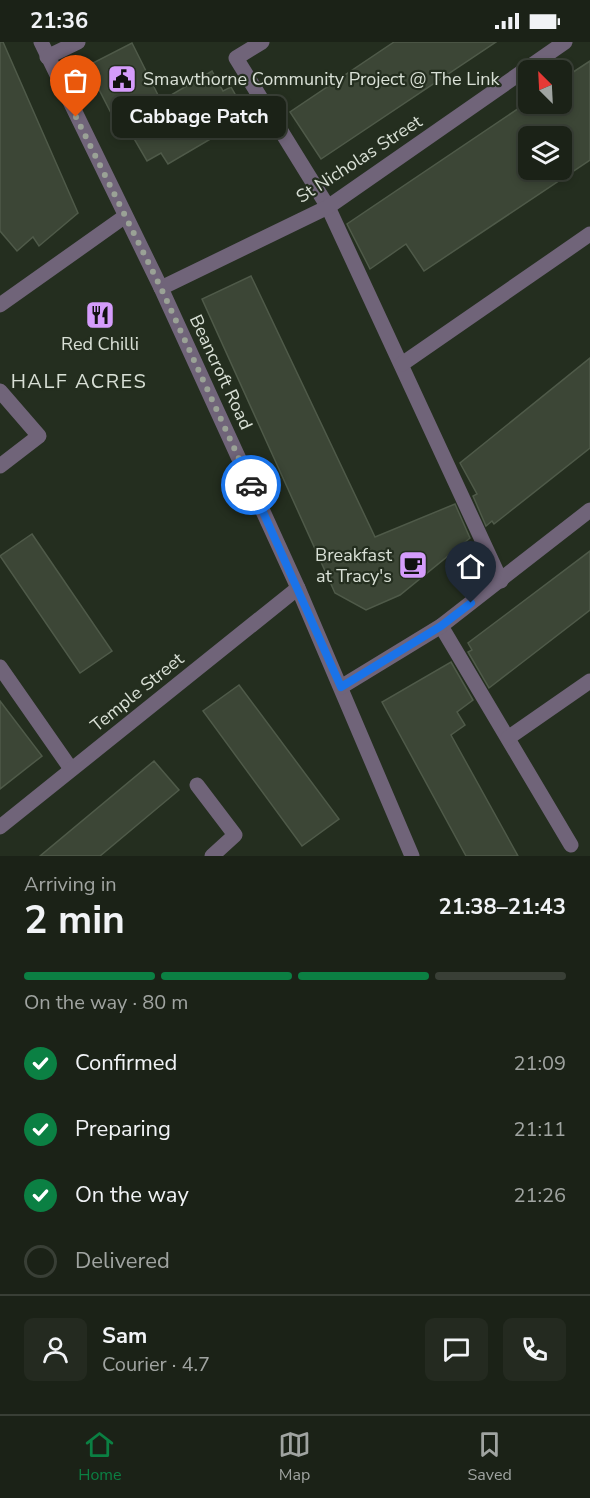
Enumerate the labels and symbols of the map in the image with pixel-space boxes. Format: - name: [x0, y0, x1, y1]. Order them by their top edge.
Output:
- pin: [50, 55, 101, 117]
- north arrow: [518, 60, 572, 114]
- public building icon: Smawthorne Community Project @ The Link: [106, 63, 138, 95]
- place label: Smawthorne Community Project @ The Link: [143, 67, 500, 91]
- callout: Cabbage Patch: [112, 96, 286, 138]
- street label: St Nicholas Street: [292, 109, 427, 209]
- restaurant icon: Red Chilli: [84, 299, 116, 331]
- street label: Beancroft Road: [184, 311, 258, 433]
- place label: Red Chilli: [61, 332, 139, 356]
- district label: HALF ACRES: [11, 368, 147, 395]
- courier: [221, 455, 281, 515]
- pin: [445, 541, 496, 603]
- place label: Breakfast at Tracy's: [315, 543, 393, 588]
- cafe icon: Breakfast at Tracy's: [397, 549, 429, 581]
- street label: Temple Street: [85, 647, 189, 737]

